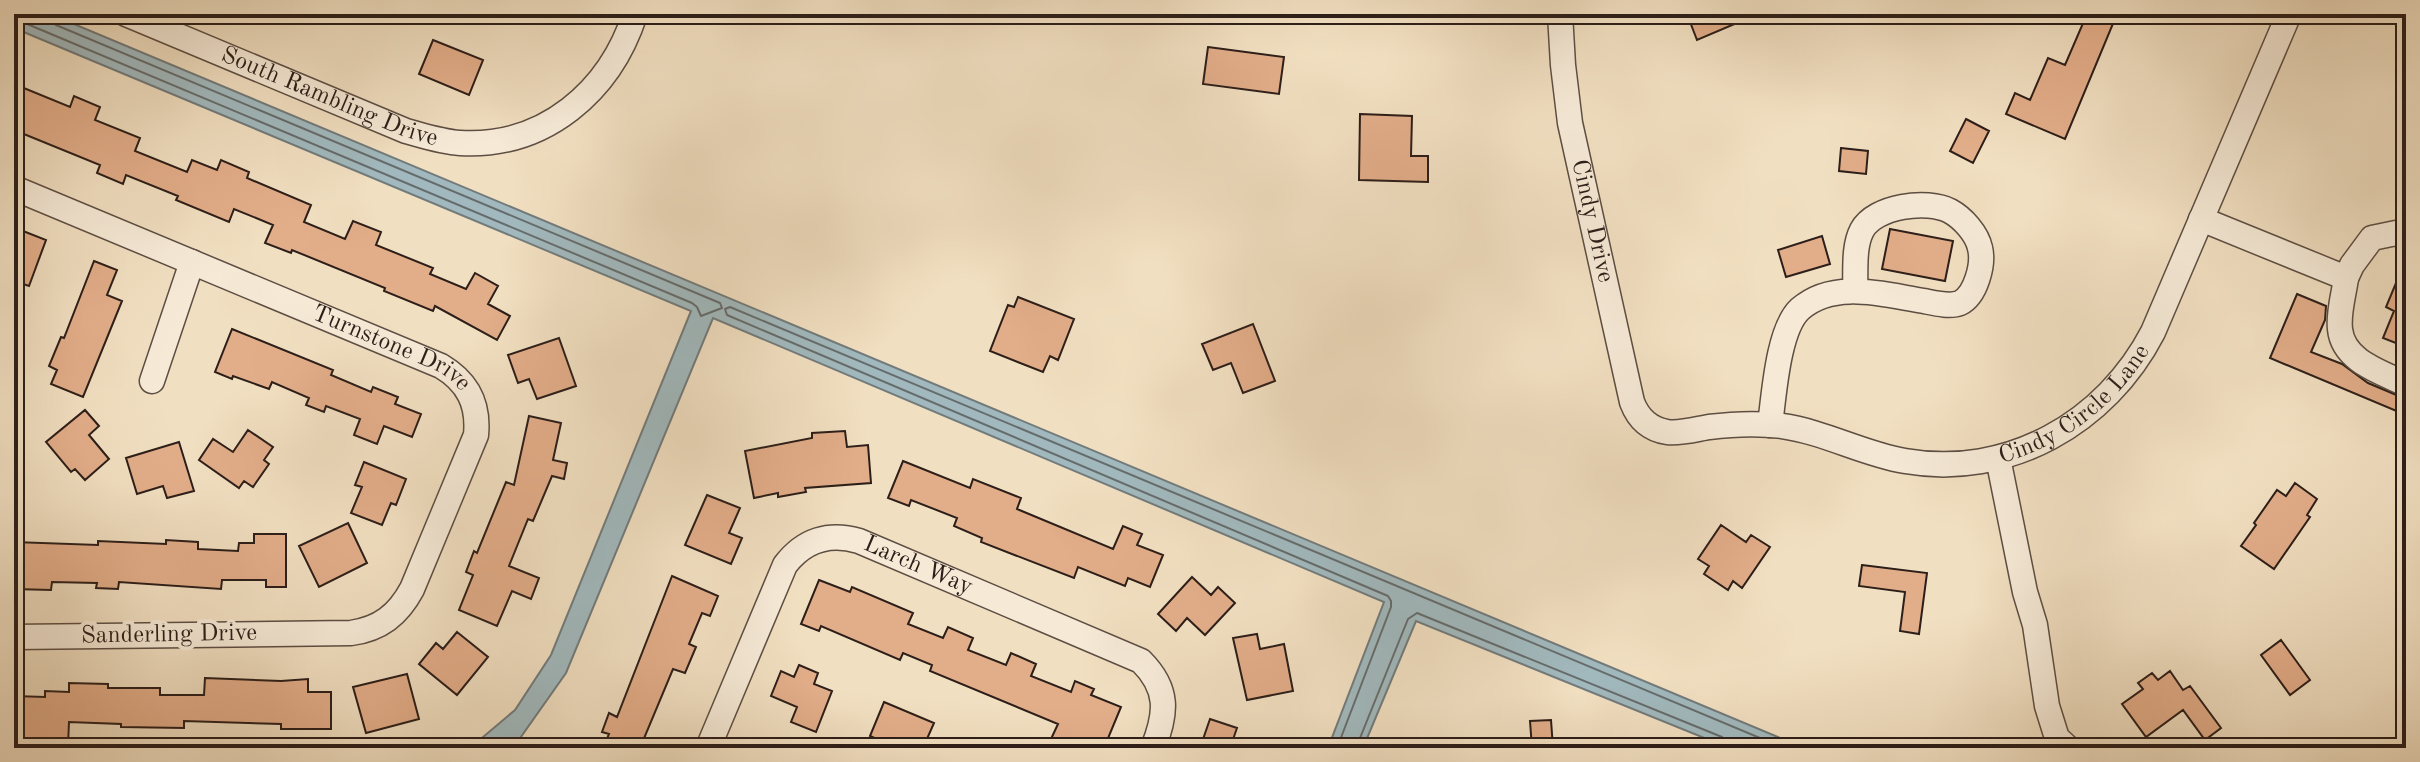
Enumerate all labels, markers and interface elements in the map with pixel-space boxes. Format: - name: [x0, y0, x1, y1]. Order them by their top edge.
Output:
- street label: South Rambling Drive: [218, 43, 440, 151]
- street label: Cindy Drive: [1567, 157, 1617, 285]
- street label: Turnstone Drive: [308, 302, 475, 396]
- street label: Cindy Circle Lane: [1996, 341, 2155, 469]
- street label: Larch Way: [860, 532, 976, 600]
- street label: Sanderling Drive: [81, 621, 257, 649]

